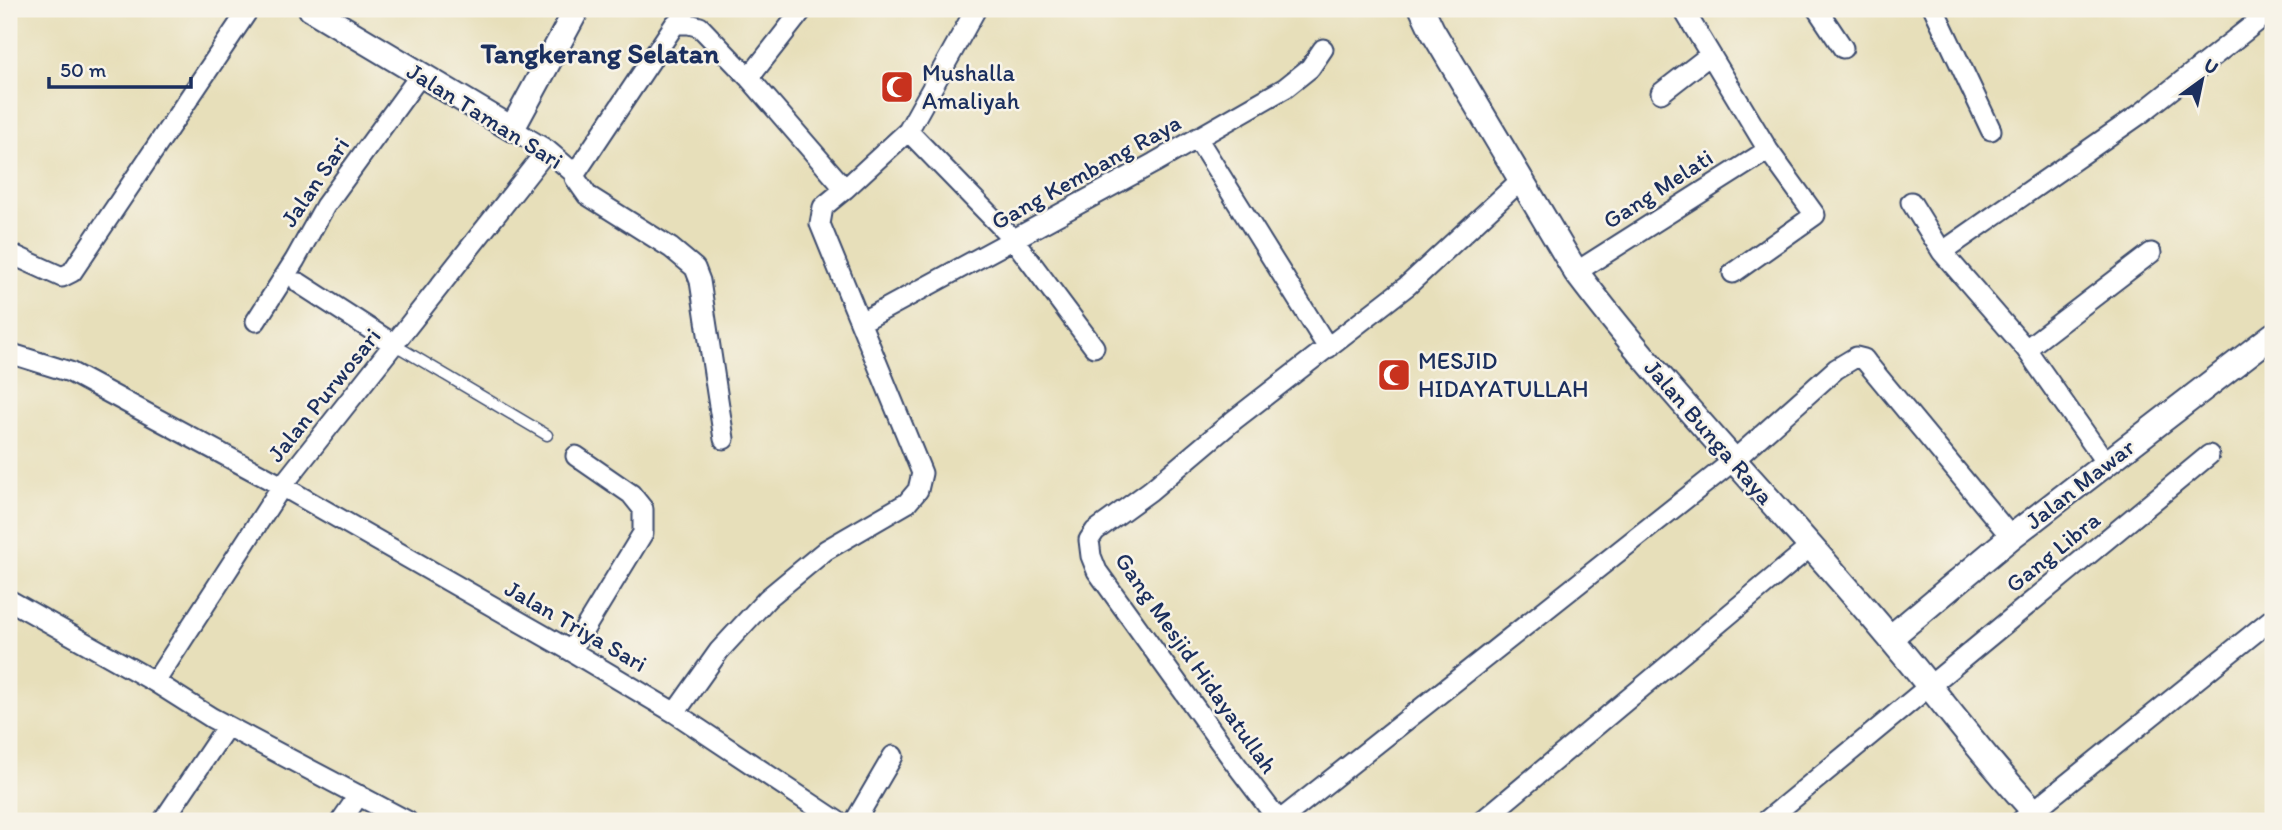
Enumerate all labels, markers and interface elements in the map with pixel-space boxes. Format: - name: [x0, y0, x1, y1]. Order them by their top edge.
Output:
- district label: Tangkerang Selatan: [480, 36, 719, 70]
- scale bar: [49, 46, 191, 90]
- north arrow: [2166, 46, 2236, 116]
- text: U: [2199, 53, 2223, 79]
- street label: Jalan Taman Sari: [402, 56, 569, 175]
- text: 50 m: [60, 57, 107, 82]
- place label: Mushalla Amaliyah: [922, 58, 1020, 115]
- mosque icon: Mushalla Amaliyah: [878, 68, 916, 106]
- street label: Gang Kembang Raya: [986, 107, 1186, 236]
- street label: Jalan Sari: [274, 131, 355, 232]
- street label: Gang Melati: [1597, 142, 1718, 235]
- street label: Jalan Purwosari: [261, 322, 386, 467]
- place label: MESJID HIDAYATULLAH: [1418, 346, 1589, 403]
- street label: Jalan Bunga Raya: [1638, 353, 1781, 511]
- mosque icon: MESJID HIDAYATULLAH: [1375, 356, 1413, 394]
- street label: Jalan Mawar: [2019, 432, 2140, 535]
- street label: Gang Libra: [2000, 504, 2106, 598]
- street label: Gang Mesjid Hidayatullah: [1109, 547, 1284, 779]
- street label: Jalan Triya Sari: [500, 573, 652, 678]

